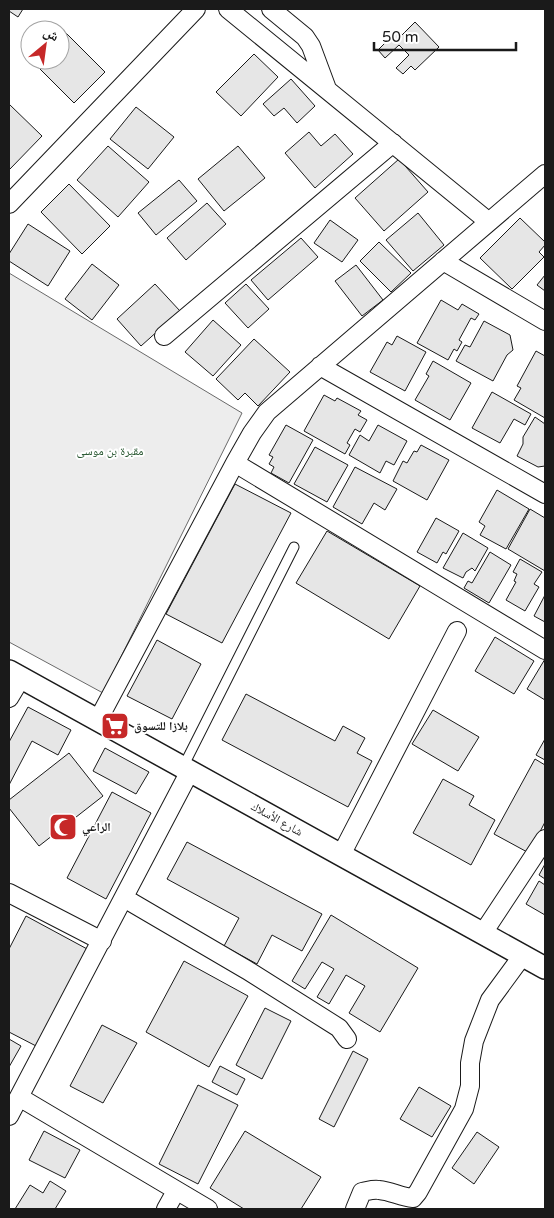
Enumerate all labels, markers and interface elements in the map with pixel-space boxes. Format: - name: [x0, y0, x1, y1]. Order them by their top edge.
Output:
- north arrow: [20, 20, 70, 70]
- scale bar: [374, 20, 516, 52]
- text: ش: [40, 23, 62, 45]
- text: 50 m: [382, 28, 419, 46]
- park label: مقبرة بن موسى: [76, 444, 144, 458]
- supermarket icon: بلازا للتسوق: [100, 711, 130, 741]
- place label: بلازا للتسوق: [134, 719, 188, 734]
- street label: شارع الأسلاك: [248, 799, 305, 840]
- mosque icon: الراعي: [48, 812, 78, 842]
- place label: الراعي: [82, 820, 111, 837]

